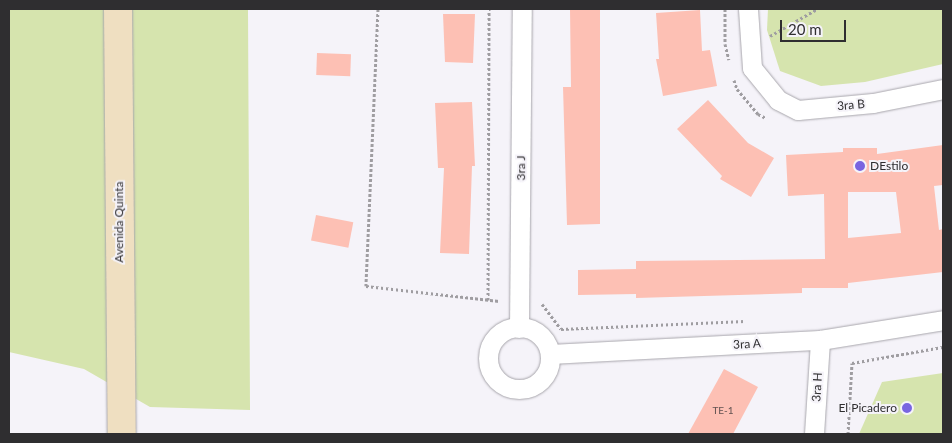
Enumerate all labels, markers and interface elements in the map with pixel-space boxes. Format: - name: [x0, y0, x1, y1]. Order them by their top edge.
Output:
- scale bar: [782, 10, 848, 42]
- text: 20 m: [788, 20, 822, 38]
- street label: 3ra B: [836, 97, 866, 113]
- street label: 3ra J: [514, 155, 528, 181]
- place label: DEstilo: [870, 159, 908, 173]
- marker: DEstilo: [854, 160, 866, 172]
- street label: Avenida Quinta: [112, 181, 126, 263]
- street label: 3ra A: [732, 336, 762, 352]
- street label: 3ra H: [809, 372, 825, 402]
- place label: El Picadero: [838, 401, 897, 415]
- marker: El Picadero: [901, 402, 913, 414]
- house number: TE-1: [712, 405, 734, 417]

